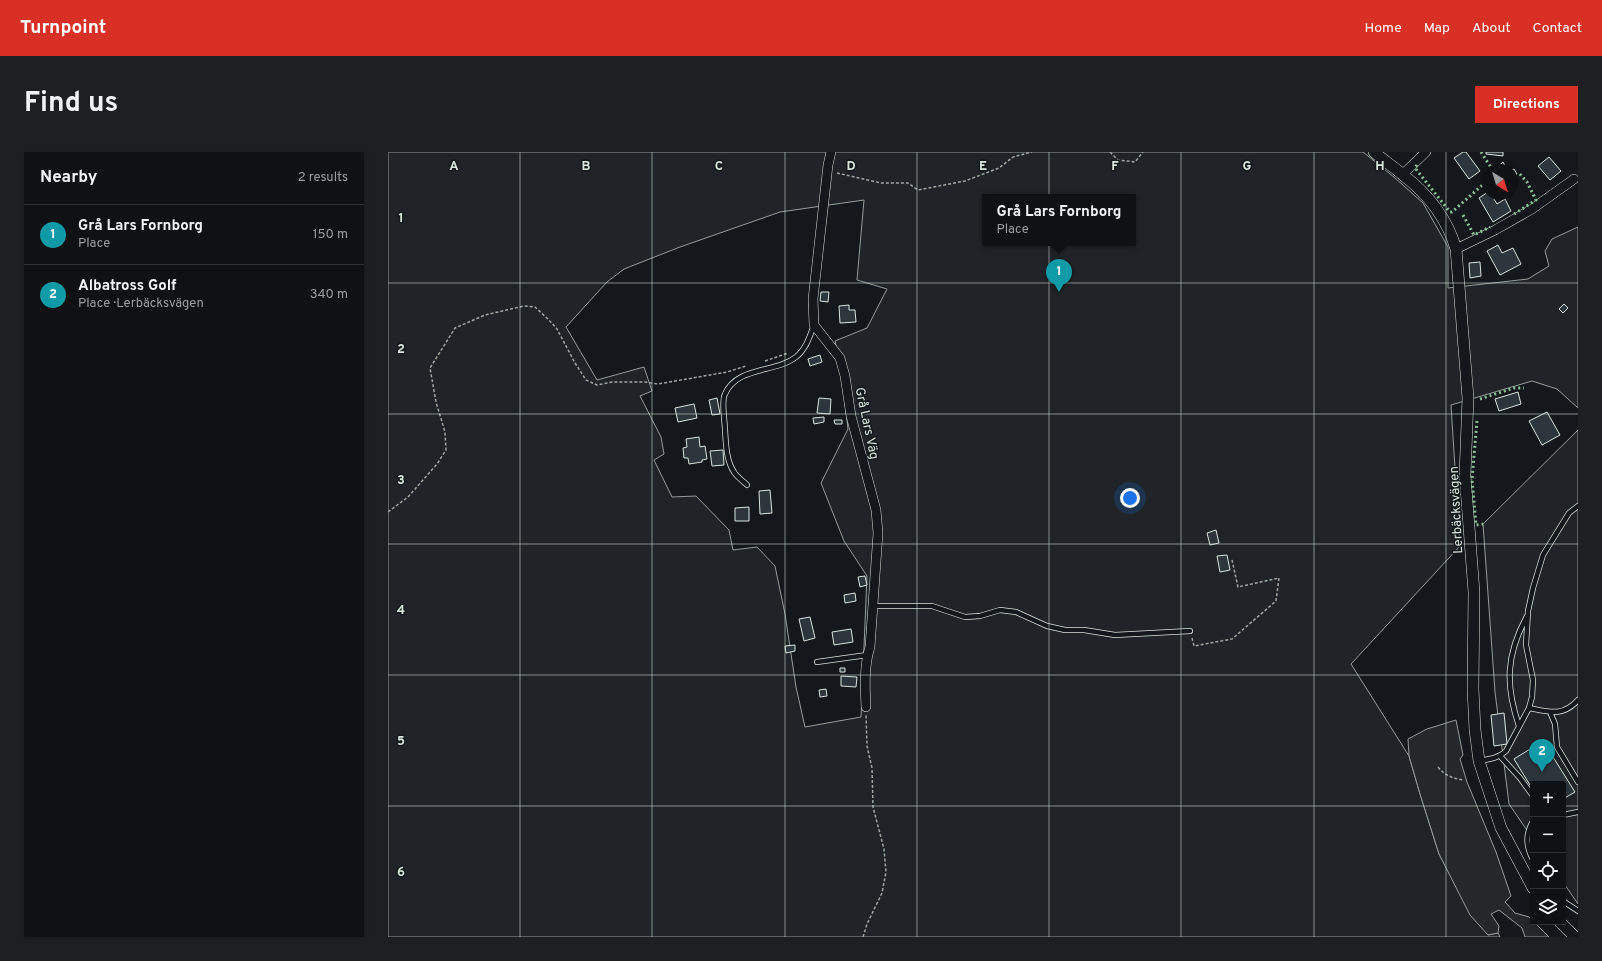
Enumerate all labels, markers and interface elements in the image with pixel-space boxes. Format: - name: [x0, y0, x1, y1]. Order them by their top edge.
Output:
- text: Turnpoint: [20, 16, 106, 40]
- text: Home: [1365, 20, 1402, 37]
- text: Map: [1424, 20, 1450, 37]
- text: About: [1472, 20, 1511, 37]
- text: Contact: [1533, 20, 1582, 37]
- text: Find us: [24, 86, 118, 122]
- button: Directions: [1475, 86, 1578, 123]
- text: A: [449, 159, 459, 175]
- text: B: [582, 159, 591, 175]
- text: C: [715, 159, 723, 175]
- text: D: [846, 159, 856, 175]
- text: E: [979, 159, 987, 175]
- text: F: [1111, 159, 1119, 175]
- text: G: [1243, 159, 1252, 175]
- text: H: [1375, 159, 1385, 175]
- north arrow: [1482, 164, 1518, 200]
- text: Nearby: [40, 167, 97, 189]
- text: 2 results: [298, 170, 348, 186]
- popup: [982, 194, 1136, 246]
- text: Grå Lars Fornborg: [996, 203, 1122, 222]
- text: 1: [398, 211, 404, 227]
- text: Grå Lars Fornborg: [78, 217, 203, 236]
- text: Place: [996, 222, 1029, 238]
- text: 1: [50, 227, 56, 243]
- text: 150 m: [313, 227, 348, 243]
- text: Place: [78, 236, 110, 252]
- pin: 1: [1046, 259, 1072, 292]
- text: Albatross Golf: [78, 277, 177, 296]
- text: 2: [49, 287, 57, 303]
- text: 340 m: [310, 287, 348, 303]
- text: Place · Lerbäcksvägen: [78, 296, 204, 312]
- text: 2: [397, 342, 405, 358]
- street label: Grå Lars Väg: [851, 386, 881, 461]
- street label: Lerbäcksvägen: [1447, 466, 1467, 554]
- text: 3: [397, 473, 405, 489]
- your location: [1120, 488, 1140, 508]
- text: 4: [397, 603, 405, 619]
- text: 5: [397, 734, 405, 750]
- pin: 2: [1529, 739, 1555, 772]
- map controls: [1530, 781, 1566, 925]
- button: +: [1530, 781, 1566, 817]
- button: −: [1530, 817, 1566, 853]
- button: locate: [1530, 853, 1566, 889]
- text: 6: [397, 865, 405, 881]
- button: layers: [1530, 889, 1566, 925]

